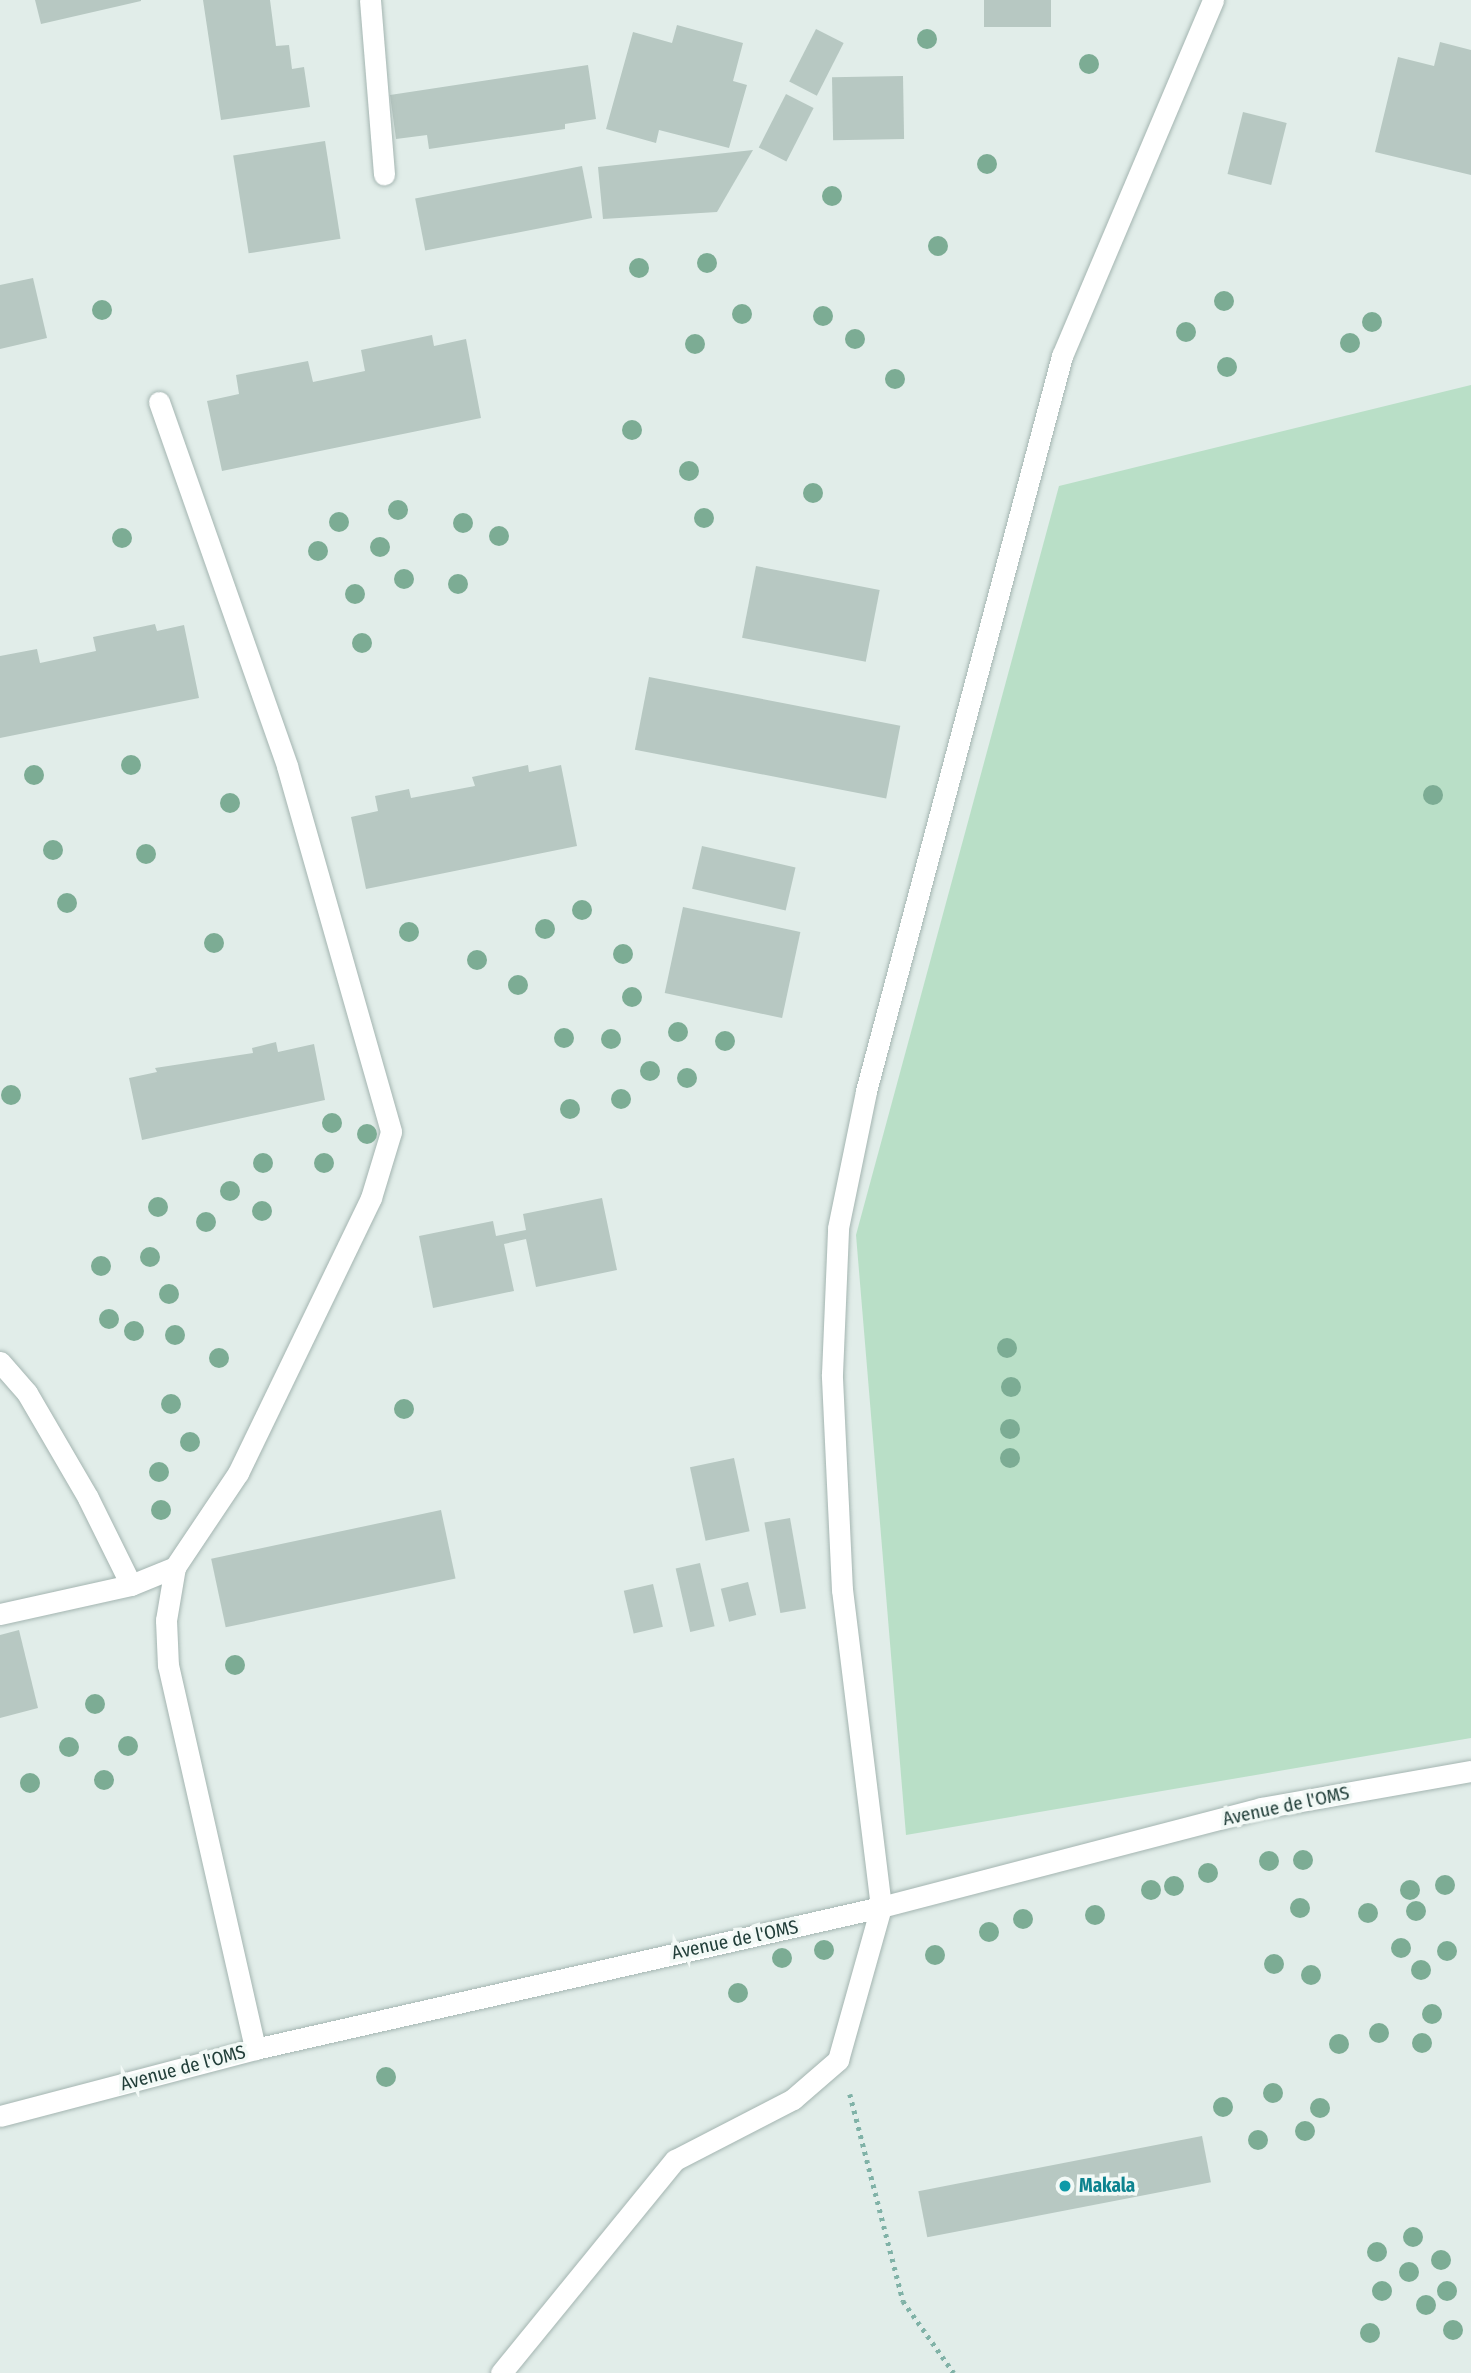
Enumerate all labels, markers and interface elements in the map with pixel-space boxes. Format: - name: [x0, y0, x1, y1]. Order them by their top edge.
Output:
- street label: Avenue de l'OMS: [1221, 1781, 1351, 1831]
- street label: Avenue de l'OMS: [670, 1915, 800, 1965]
- street label: Avenue de l'OMS: [118, 2040, 248, 2096]
- place label: Makala: [1079, 2175, 1135, 2197]
- marker: Makala: [1057, 2178, 1073, 2194]

